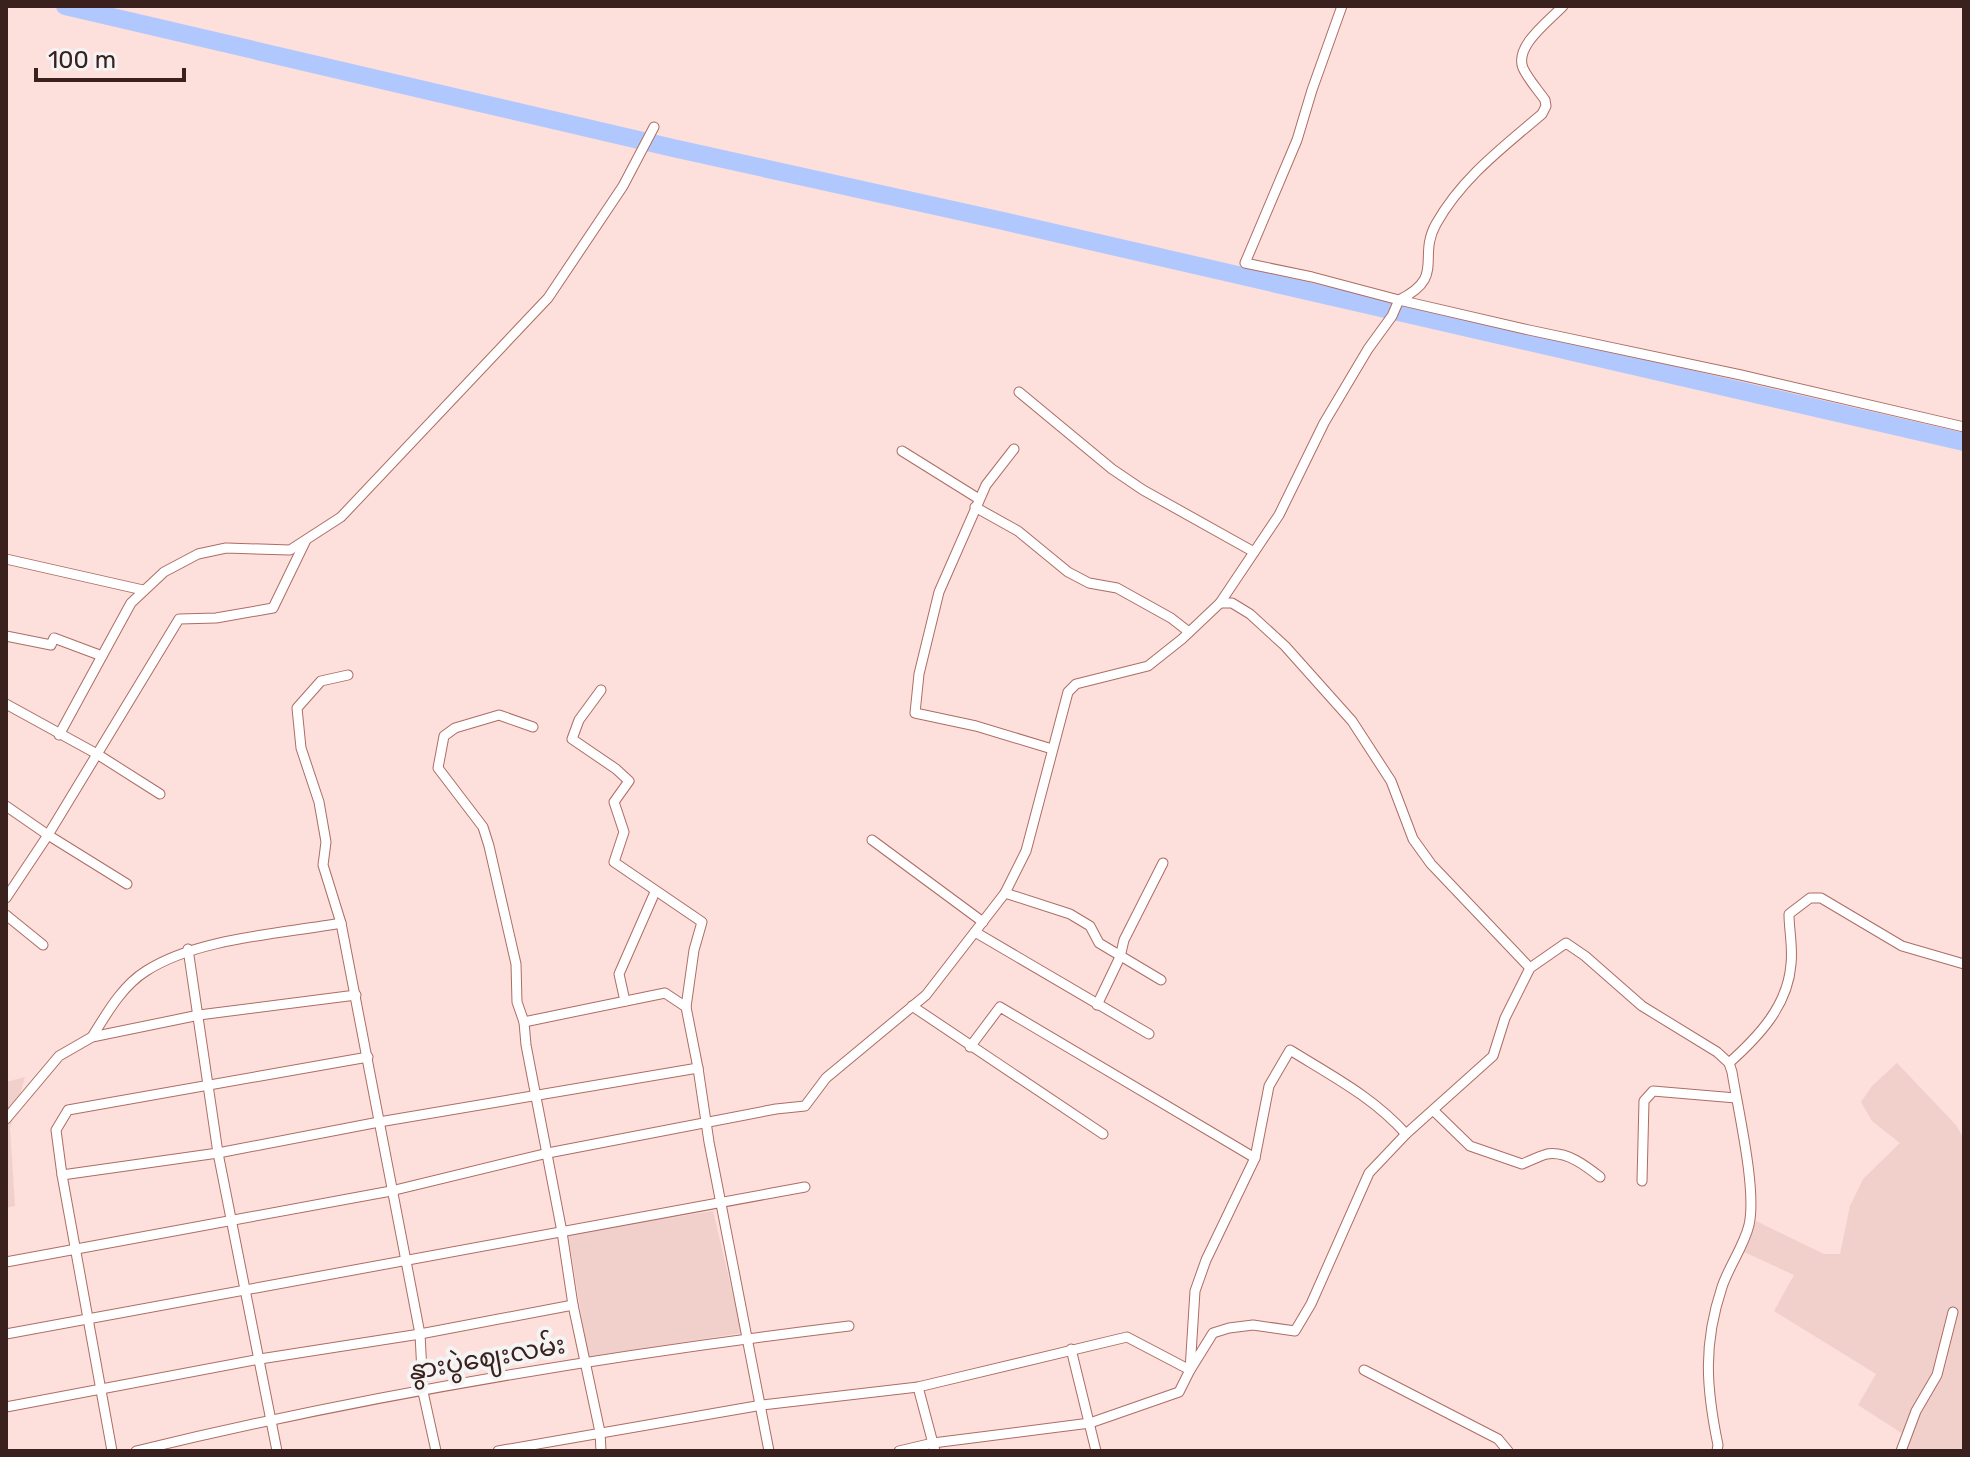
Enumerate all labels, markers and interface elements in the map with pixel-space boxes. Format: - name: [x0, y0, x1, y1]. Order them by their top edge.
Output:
- scale bar: [36, 32, 184, 82]
- text: 100 m: [48, 46, 116, 74]
- street label: နွားပွဲဈေးလမ်း: [406, 1327, 569, 1392]

